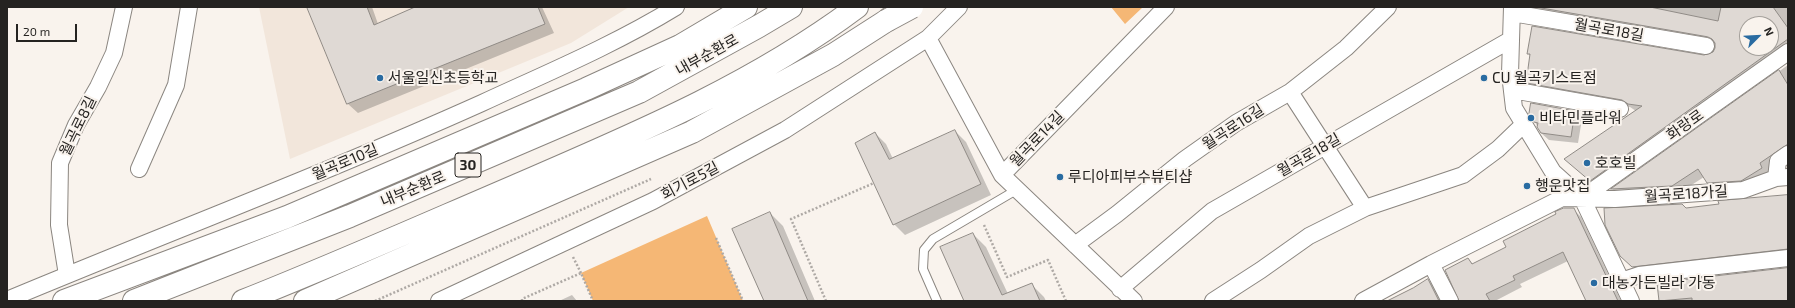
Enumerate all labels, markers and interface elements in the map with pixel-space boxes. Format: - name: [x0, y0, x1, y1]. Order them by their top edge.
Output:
- street label: 월곡로18길: [1573, 15, 1645, 45]
- scale bar: [18, 16, 79, 42]
- north arrow: [1739, 16, 1779, 56]
- text: 20 m: [23, 24, 50, 38]
- text: N: [1762, 25, 1777, 38]
- street label: 내부순환로: [672, 30, 742, 80]
- place label: 서울일신초등학교: [388, 69, 498, 87]
- place label: CU 월곡키스트점: [1492, 69, 1597, 87]
- marker: 서울일신초등학교: [375, 73, 385, 83]
- marker: CU 월곡키스트점: [1479, 73, 1489, 83]
- street label: 월곡로8길: [56, 93, 100, 159]
- street label: 월곡로16길: [1199, 100, 1267, 154]
- street label: 화랑로: [1663, 106, 1707, 144]
- street label: 월곡로14길: [1006, 107, 1068, 171]
- place label: 비타민플라워: [1539, 109, 1622, 127]
- marker: 비타민플라워: [1526, 113, 1536, 123]
- street label: 월곡로18길: [1274, 130, 1344, 180]
- street label: 월곡로10길: [309, 140, 381, 184]
- road number: 30: [455, 153, 481, 177]
- place label: 호호빌: [1595, 154, 1636, 172]
- street label: 회기로5길: [658, 158, 722, 204]
- marker: 호호빌: [1582, 158, 1592, 168]
- street label: 내부순환로: [378, 167, 448, 211]
- place label: 루디아피부수뷰티샵: [1068, 168, 1192, 186]
- marker: 루디아피부수뷰티샵: [1055, 172, 1065, 182]
- place label: 행운맛집: [1535, 177, 1590, 195]
- marker: 행운맛집: [1522, 181, 1532, 191]
- street label: 월곡로18가길: [1643, 182, 1729, 206]
- place label: 대농가든빌라 가동: [1602, 274, 1716, 292]
- marker: 대농가든빌라 가동: [1589, 278, 1599, 288]

